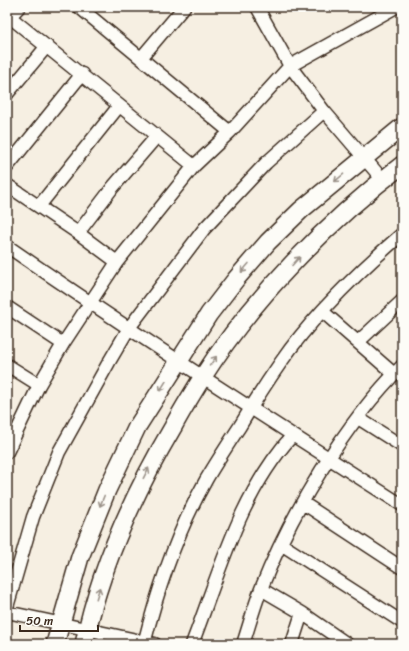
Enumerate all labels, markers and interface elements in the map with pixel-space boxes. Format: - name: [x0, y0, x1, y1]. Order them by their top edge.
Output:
- one-way arrow: [334, 174, 344, 183]
- one-way arrow: [291, 256, 301, 266]
- one-way arrow: [241, 263, 250, 273]
- one-way arrow: [209, 356, 218, 367]
- one-way arrow: [159, 380, 167, 391]
- one-way arrow: [143, 467, 150, 479]
- one-way arrow: [98, 494, 106, 506]
- one-way arrow: [95, 587, 102, 600]
- scale bar: [20, 607, 98, 633]
- text: 50 m: [26, 610, 53, 632]

